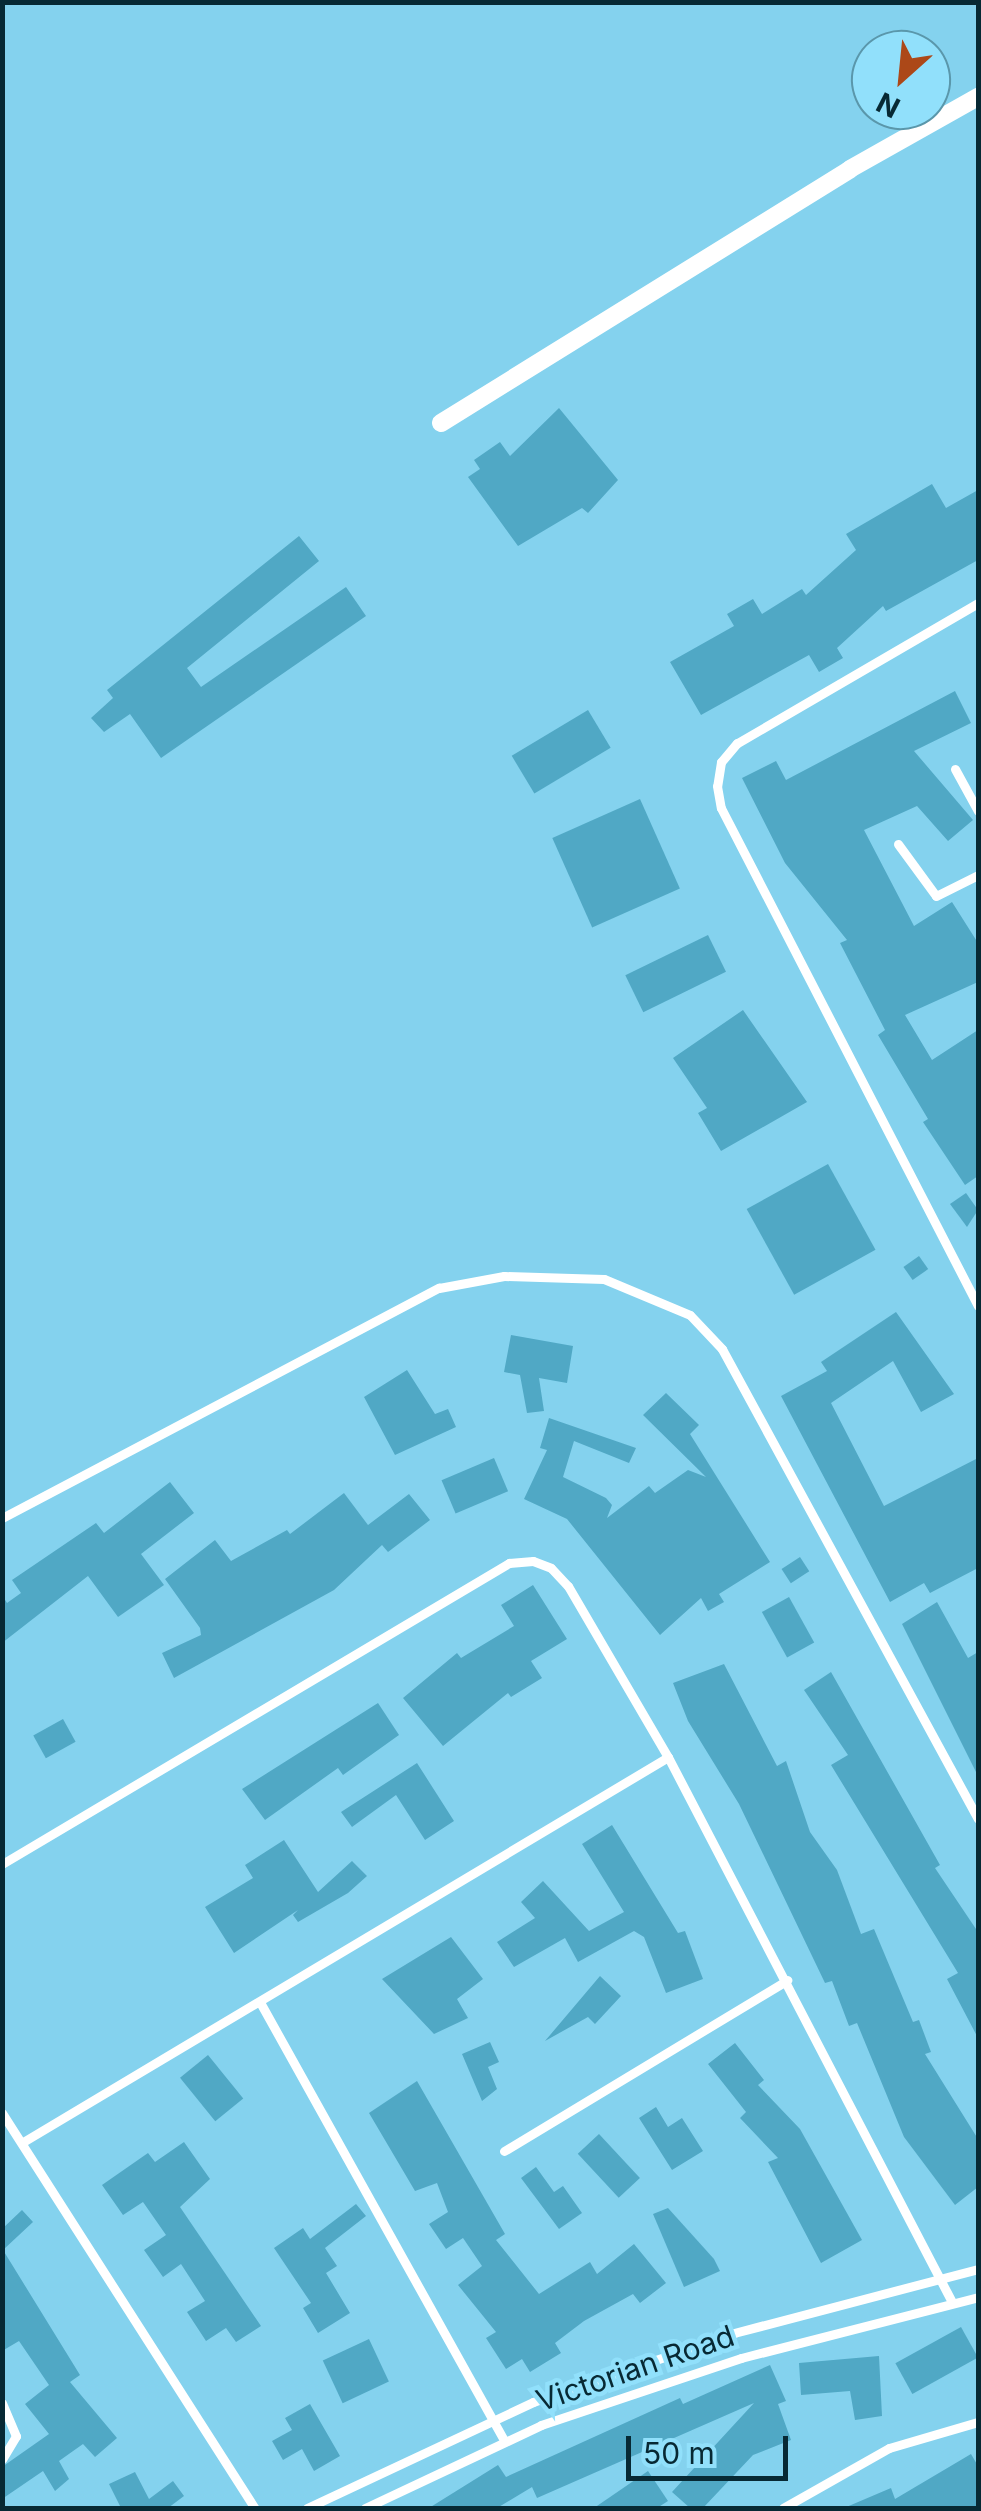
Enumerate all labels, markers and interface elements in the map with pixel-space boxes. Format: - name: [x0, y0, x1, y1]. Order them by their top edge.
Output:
- north arrow: [851, 30, 951, 130]
- text: N: [871, 85, 906, 125]
- street label: Victorian Road: [531, 2317, 739, 2419]
- scale bar: [631, 2416, 794, 2478]
- text: 50 m: [643, 2435, 715, 2471]

